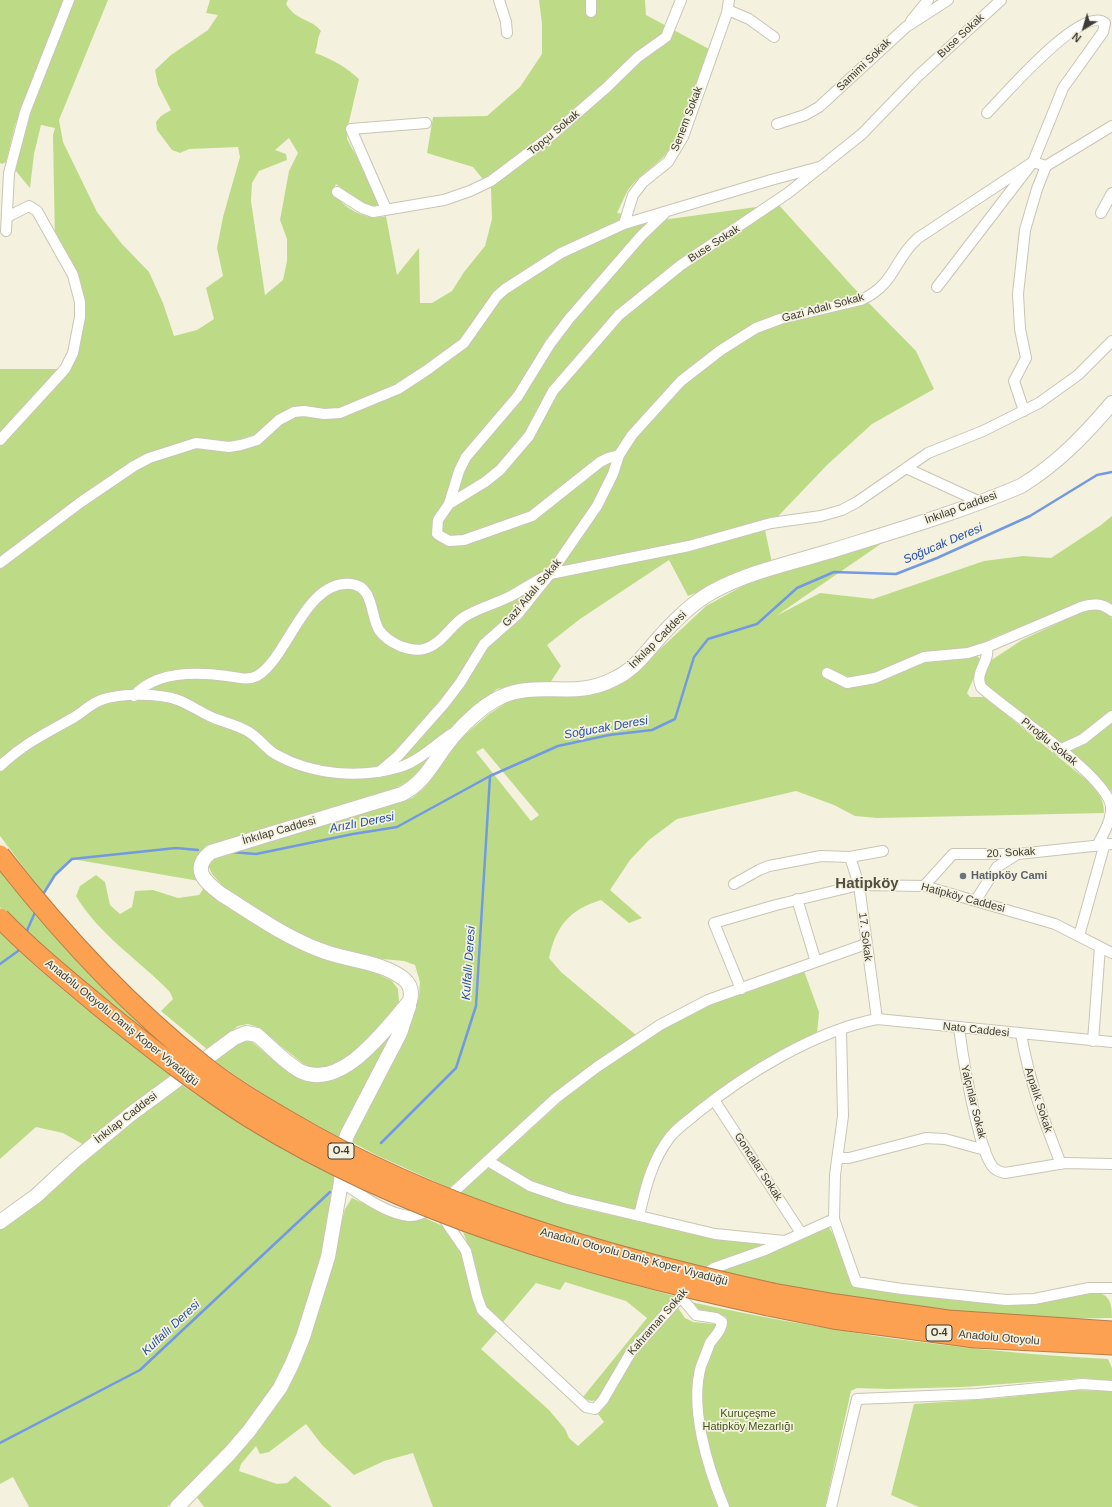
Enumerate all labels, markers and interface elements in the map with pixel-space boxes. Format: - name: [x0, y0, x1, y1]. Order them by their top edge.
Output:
- north arrow: [1064, 8, 1104, 48]
- street label: Buse Sokak: [935, 11, 987, 61]
- text: N: [1070, 30, 1083, 45]
- street label: Samimi Sokak: [834, 36, 894, 94]
- street label: Senem Sokak: [669, 85, 705, 153]
- street label: Topçu Sokak: [526, 108, 582, 158]
- street label: Buse Sokak: [686, 222, 742, 266]
- street label: Gazi Adalı Sokak: [781, 291, 865, 325]
- street label: İnkılap Caddesi: [923, 489, 999, 527]
- water label: Soğucak Deresi: [901, 521, 985, 567]
- street label: Gazi Adalı Sokak: [500, 556, 564, 630]
- street label: İnkılap Caddesi: [627, 609, 689, 671]
- water label: Soğucak Deresi: [563, 714, 649, 742]
- street label: Pıroğlu Sokak: [1018, 715, 1080, 769]
- water label: Arızlı Deresi: [329, 810, 395, 836]
- street label: İnkılap Caddesi: [241, 814, 317, 848]
- street label: 20. Sokak: [986, 845, 1036, 861]
- place label: Hatipköy Cami: [971, 869, 1047, 883]
- marker: Hatipköy Cami: [958, 871, 968, 881]
- district label: Hatipköy: [835, 875, 899, 893]
- street label: Hatipköy Caddesi: [920, 880, 1006, 916]
- street label: 17. Sokak: [855, 912, 875, 962]
- water label: Kulfallı Deresi: [459, 926, 479, 1000]
- street label: Anadolu Otoyolu Daniş Koper Viyadüğü: [43, 957, 201, 1089]
- street label: Nato Caddesi: [942, 1020, 1010, 1040]
- street label: Yalçınlar Sokak: [957, 1064, 989, 1140]
- street label: Arpalık Sokak: [1021, 1066, 1055, 1134]
- street label: İnkılap Caddesi: [92, 1089, 160, 1147]
- street label: Goncalar Sokak: [731, 1131, 785, 1203]
- road number: O-4: [328, 1143, 354, 1159]
- street label: Anadolu Otoyolu Daniş Koper Viyadüğü: [539, 1226, 729, 1288]
- street label: Kahraman Sokak: [625, 1286, 691, 1358]
- water label: Kulfallı Deresi: [139, 1297, 203, 1359]
- road number: O-4: [926, 1325, 952, 1341]
- street label: Anadolu Otoyolu: [958, 1328, 1040, 1348]
- park label: Kuruçeşme Hatipköy Mezarlığı: [702, 1407, 794, 1433]

